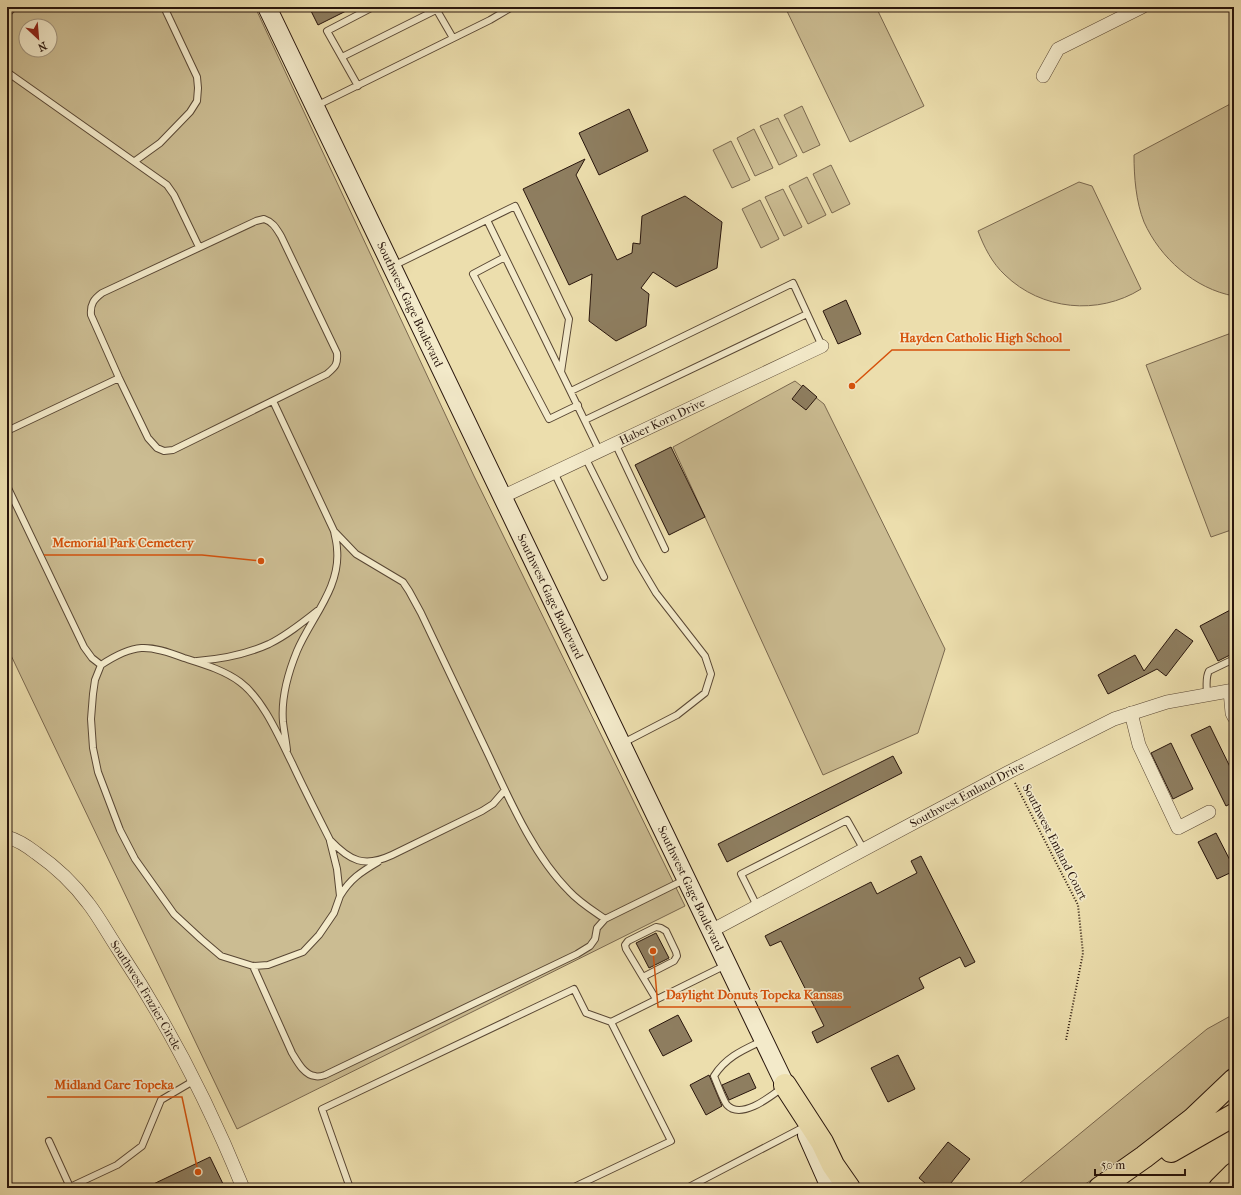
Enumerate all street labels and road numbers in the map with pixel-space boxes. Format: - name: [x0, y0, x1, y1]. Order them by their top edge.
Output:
- street label: Southwest Gage Boulevard: [374, 240, 446, 370]
- street label: Haber Korn Drive: [617, 395, 707, 448]
- street label: Southwest Gage Boulevard: [514, 532, 587, 662]
- street label: Southwest Emland Drive: [907, 759, 1026, 831]
- street label: Southwest Emland Court: [1020, 782, 1091, 903]
- street label: Southwest Gage Boulevard: [655, 824, 727, 954]
- street label: Southwest Frazier Circle: [107, 938, 185, 1053]

